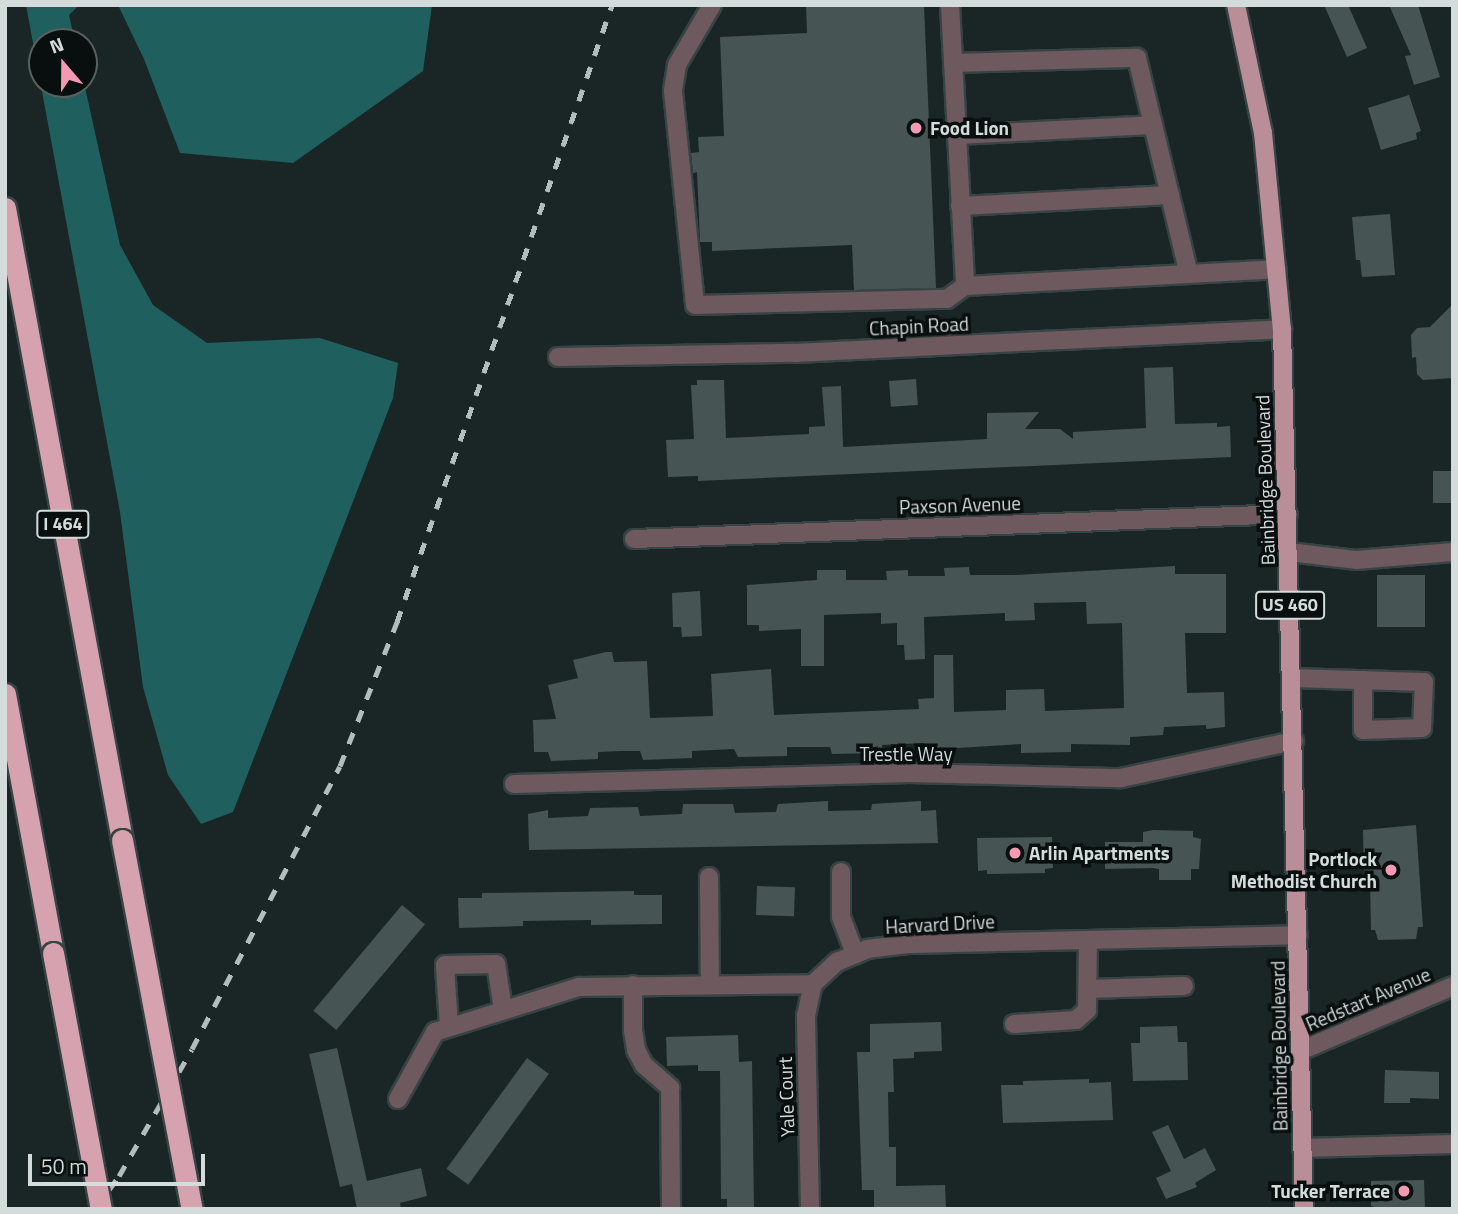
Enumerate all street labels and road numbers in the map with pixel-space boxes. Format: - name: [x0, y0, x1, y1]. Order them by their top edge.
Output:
- street label: Chapin Road: [869, 312, 969, 340]
- street label: Bainbridge Boulevard: [1251, 394, 1279, 566]
- street label: Paxson Avenue: [899, 491, 1021, 519]
- road number: I 464: [35, 510, 91, 538]
- road number: US 460: [1255, 590, 1325, 620]
- street label: Trestle Way: [859, 743, 953, 765]
- street label: Harvard Drive: [885, 910, 995, 938]
- street label: Bainbridge Boulevard: [1266, 961, 1292, 1131]
- street label: Redstart Avenue: [1302, 963, 1434, 1035]
- street label: Yale Court: [773, 1057, 799, 1137]

